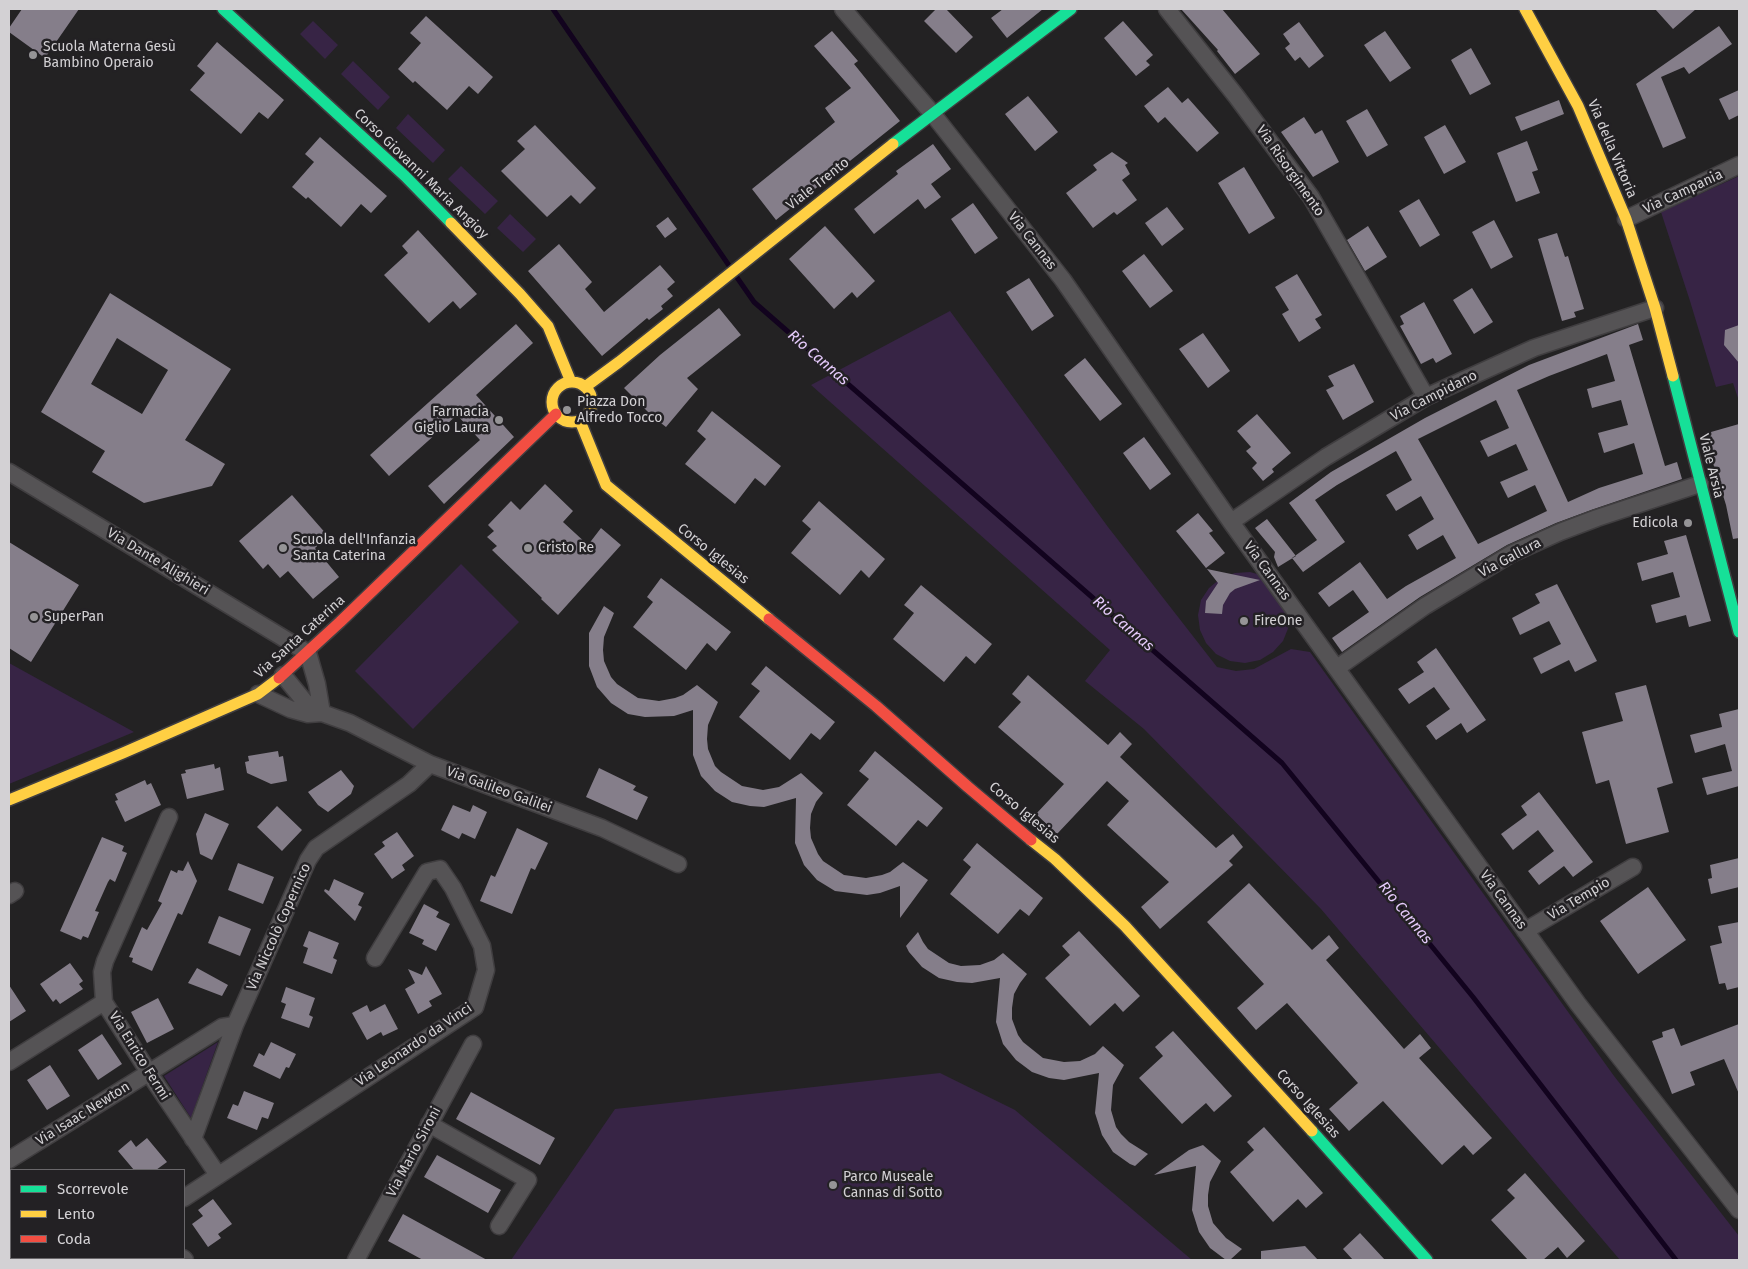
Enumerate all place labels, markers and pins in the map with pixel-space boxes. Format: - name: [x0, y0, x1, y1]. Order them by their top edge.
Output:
- place label: Scuola Materna Gesù Bambino Operaio: [43, 39, 176, 72]
- marker: Scuola Materna Gesù Bambino Operaio: [27, 49, 39, 61]
- place label: Piazza Don Alfredo Tocco: [577, 394, 662, 427]
- place label: Farmacia Giglio Laura: [414, 404, 489, 437]
- marker: Piazza Don Alfredo Tocco: [561, 404, 573, 416]
- marker: Farmacia Giglio Laura: [493, 414, 505, 426]
- place label: Edicola: [1632, 515, 1678, 531]
- marker: Edicola: [1682, 517, 1694, 529]
- place label: Scuola dell'Infanzia Santa Caterina: [293, 532, 416, 564]
- place label: Cristo Re: [538, 540, 594, 556]
- marker: Scuola dell'Infanzia Santa Caterina: [277, 542, 289, 554]
- marker: Cristo Re: [522, 542, 534, 554]
- place label: SuperPan: [44, 609, 104, 625]
- marker: SuperPan: [28, 611, 40, 623]
- place label: FireOne: [1254, 613, 1302, 629]
- marker: FireOne: [1238, 615, 1250, 627]
- place label: Parco Museale Cannas di Sotto: [843, 1169, 942, 1202]
- marker: Parco Museale Cannas di Sotto: [827, 1179, 839, 1191]

